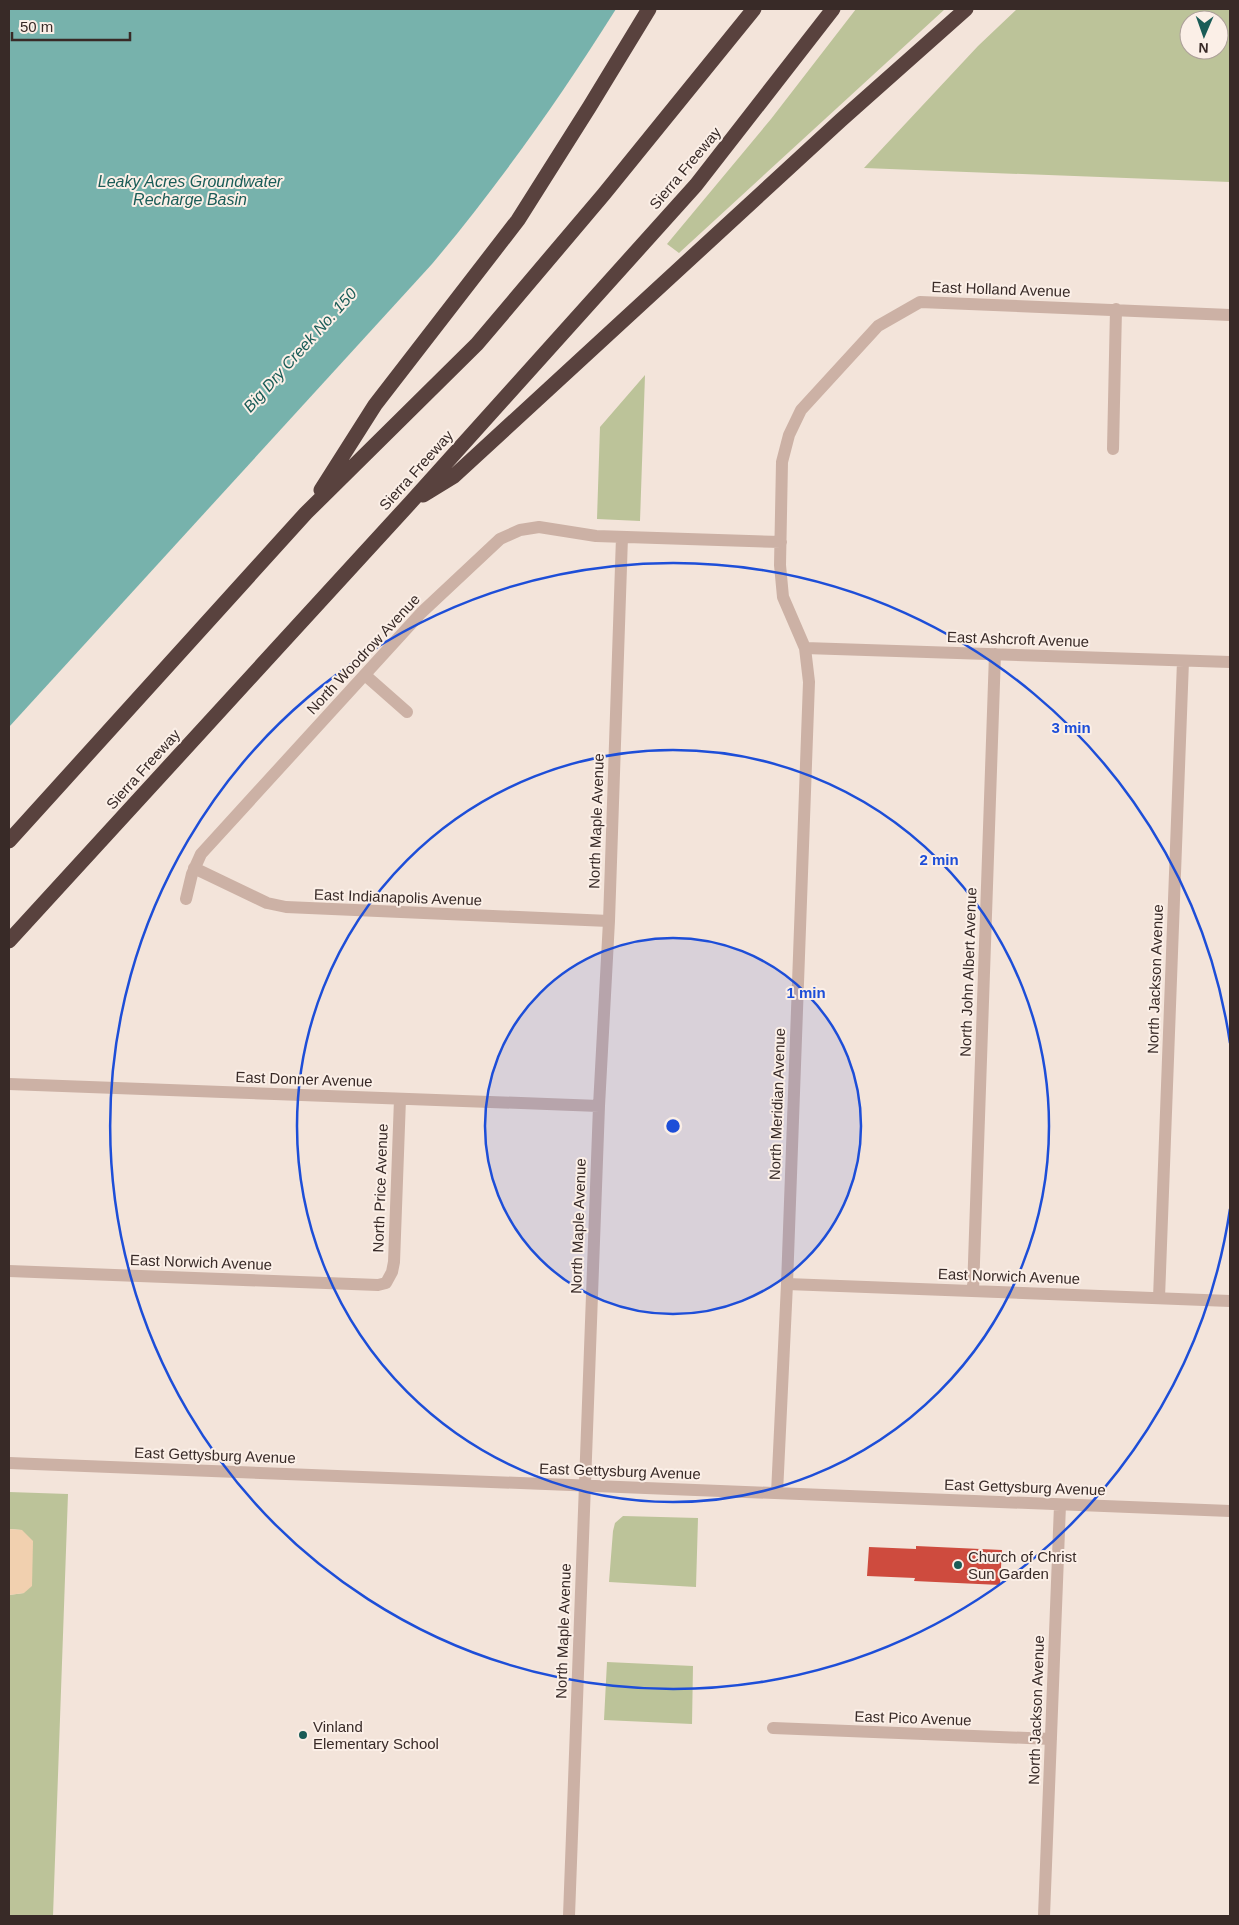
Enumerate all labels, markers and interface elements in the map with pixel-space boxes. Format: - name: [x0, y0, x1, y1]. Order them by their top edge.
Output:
- scale bar: [12, 10, 130, 42]
- north arrow: [1179, 10, 1229, 60]
- text: 50 m: [20, 18, 53, 35]
- text: N: [1198, 40, 1209, 56]
- street label: Sierra Freeway: [646, 123, 725, 212]
- water label: Leaky Acres Groundwater Recharge Basin: [98, 173, 283, 208]
- street label: East Holland Avenue: [931, 278, 1071, 300]
- water label: Big Dry Creek No. 150: [240, 285, 360, 415]
- street label: Sierra Freeway: [376, 426, 457, 513]
- street label: North Woodrow Avenue: [303, 590, 423, 718]
- street label: East Ashcroft Avenue: [947, 628, 1089, 650]
- text: 3 min: [1051, 719, 1091, 736]
- street label: Sierra Freeway: [103, 725, 184, 812]
- street label: North Maple Avenue: [585, 753, 607, 889]
- text: 2 min: [919, 851, 959, 868]
- street label: East Indianapolis Avenue: [314, 886, 482, 908]
- street label: North John Albert Avenue: [957, 887, 979, 1057]
- street label: North Jackson Avenue: [1144, 904, 1166, 1054]
- text: 1 min: [786, 984, 826, 1001]
- street label: North Meridian Avenue: [766, 1028, 788, 1180]
- street label: East Donner Avenue: [235, 1068, 373, 1090]
- centre of rings: [664, 1117, 682, 1135]
- street label: North Price Avenue: [369, 1123, 391, 1253]
- street label: North Maple Avenue: [567, 1158, 589, 1294]
- street label: East Norwich Avenue: [130, 1251, 272, 1273]
- street label: East Norwich Avenue: [938, 1265, 1080, 1287]
- street label: East Gettysburg Avenue: [134, 1444, 296, 1466]
- street label: East Gettysburg Avenue: [539, 1460, 701, 1482]
- street label: East Gettysburg Avenue: [944, 1476, 1106, 1498]
- place label: Church of Christ Sun Garden: [968, 1548, 1077, 1582]
- marker: Church of Christ Sun Garden: [952, 1559, 964, 1571]
- street label: North Maple Avenue: [552, 1563, 574, 1699]
- street label: North Jackson Avenue: [1025, 1635, 1047, 1785]
- street label: East Pico Avenue: [854, 1707, 972, 1729]
- place label: Vinland Elementary School: [313, 1718, 439, 1752]
- marker: Vinland Elementary School: [297, 1729, 309, 1741]

